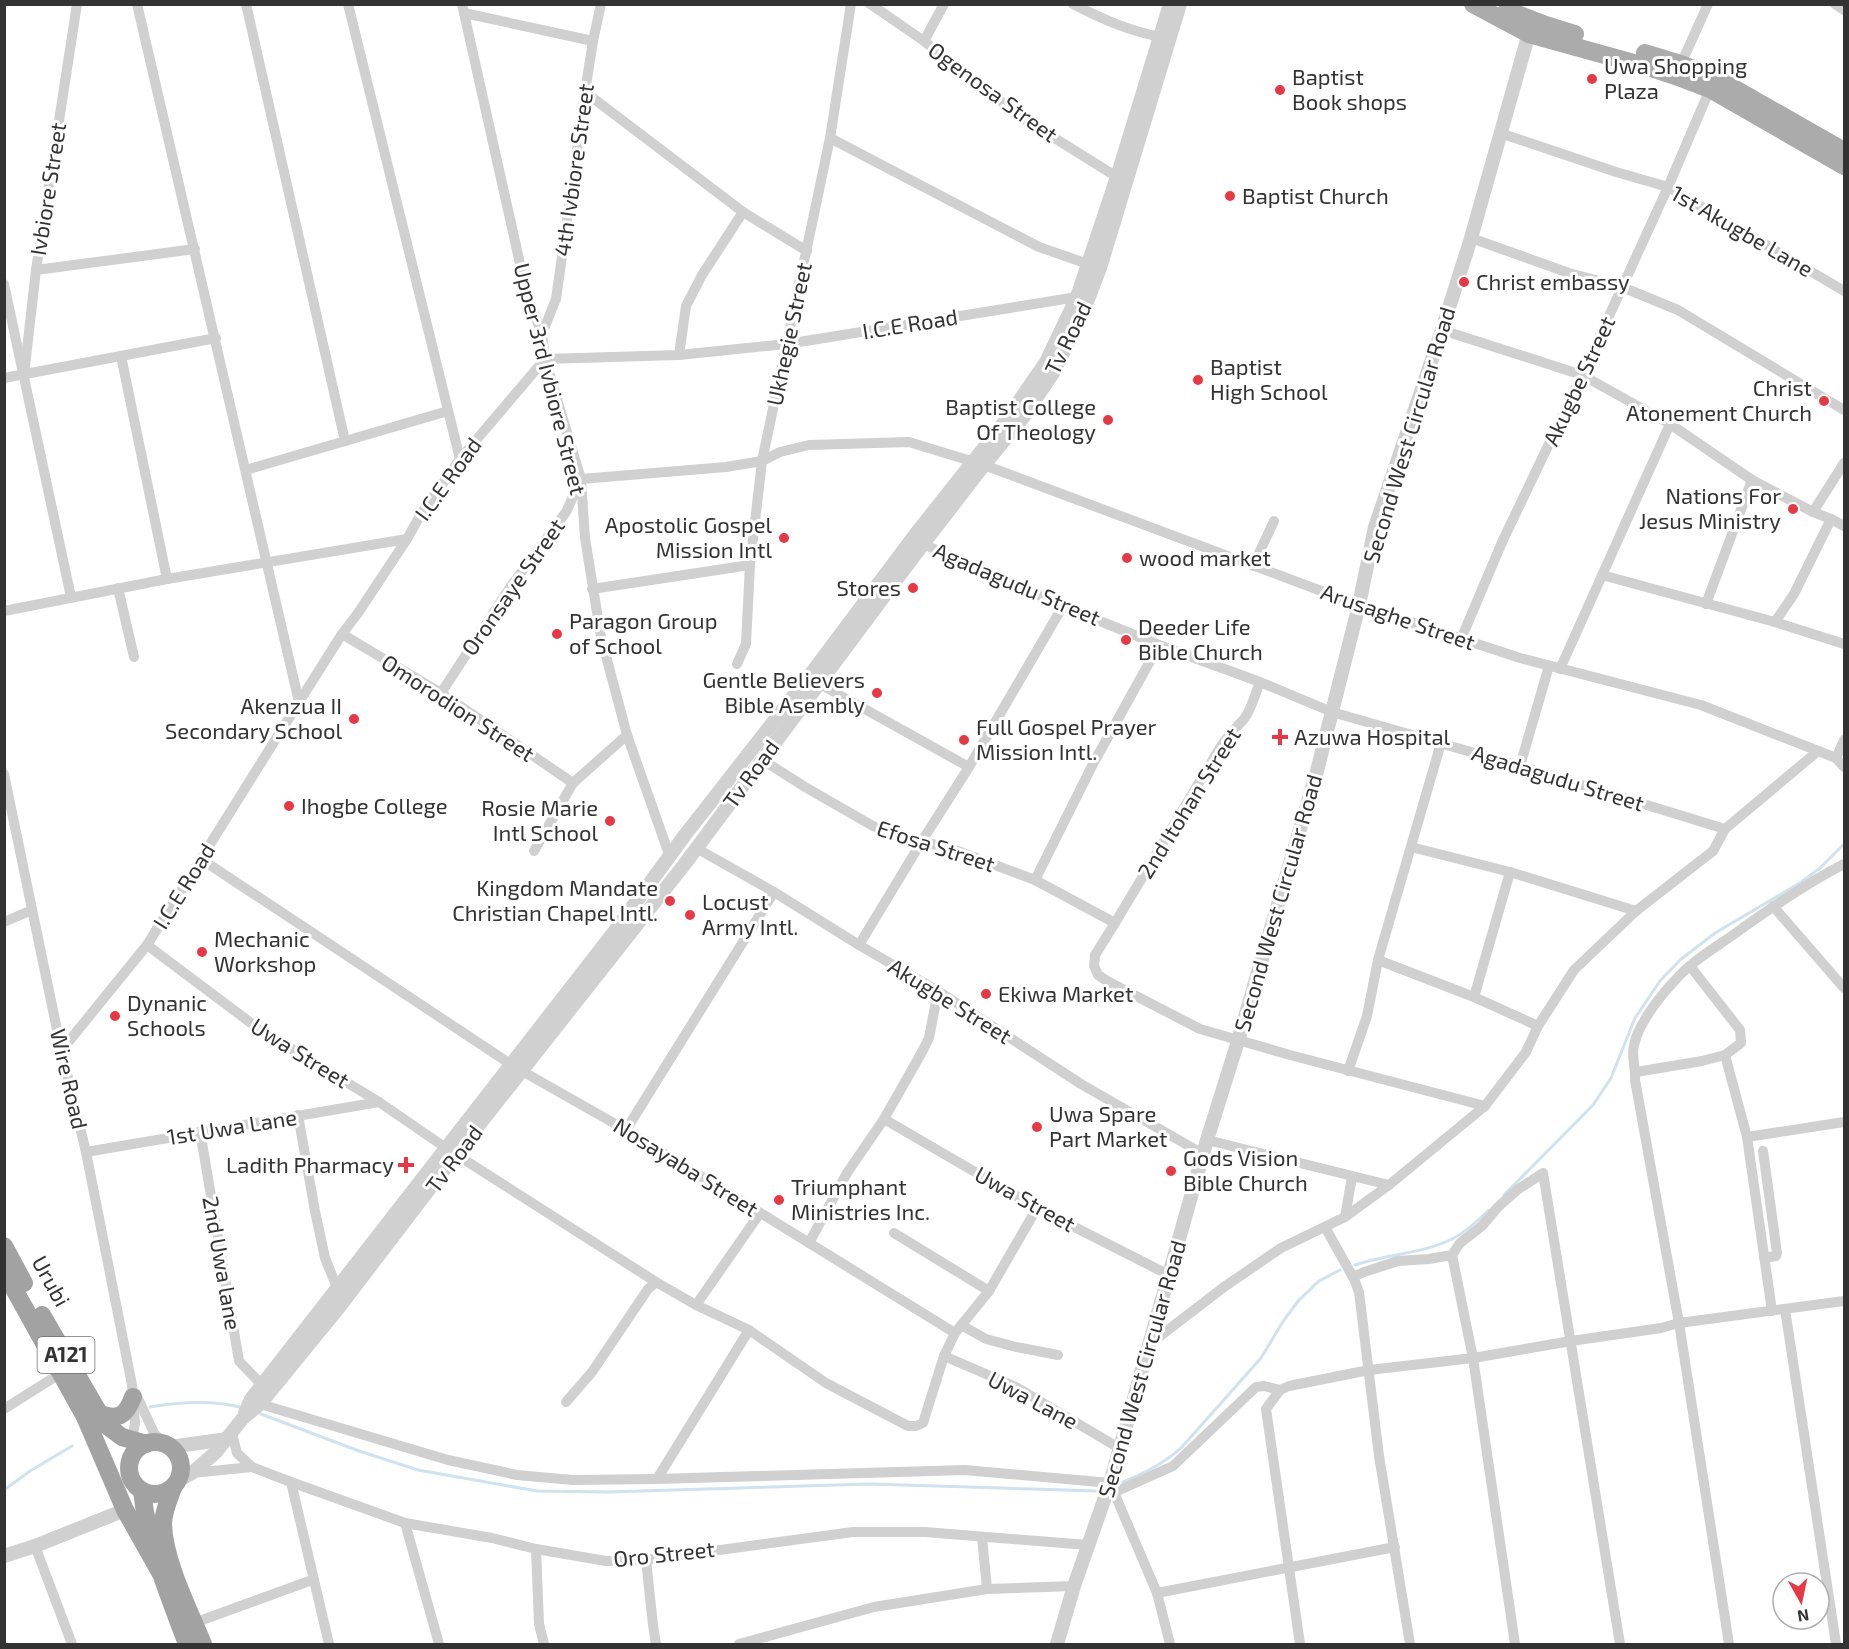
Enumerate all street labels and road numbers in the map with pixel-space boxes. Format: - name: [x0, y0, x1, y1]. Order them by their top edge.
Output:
- street label: Ogenosa Street: [924, 36, 1063, 147]
- street label: 4th Ivbiore Street: [548, 82, 598, 258]
- street label: Ivbiore Street: [24, 120, 70, 257]
- street label: 1st Akugbe Lane: [1667, 179, 1818, 281]
- street label: Upper 3rd Ivbiore Street: [510, 260, 592, 497]
- street label: Ukhegie Street: [760, 260, 816, 408]
- street label: Tv Road: [1038, 297, 1096, 378]
- street label: I.C.E Road: [860, 303, 959, 343]
- street label: Second West Circular Road: [1357, 304, 1459, 566]
- street label: Akugbe Street: [1537, 312, 1619, 450]
- street label: I.C.E Road: [408, 432, 486, 525]
- street label: Oronsaye Street: [455, 513, 569, 660]
- street label: Agadagudu Street: [930, 536, 1105, 630]
- street label: Arusaghe Street: [1318, 578, 1479, 655]
- street label: Omorodion Street: [377, 648, 540, 766]
- street label: 2nd Itohan Street: [1131, 722, 1245, 883]
- street label: Tv Road: [717, 734, 784, 813]
- street label: Agadagudu Street: [1469, 738, 1648, 816]
- street label: Second West Circular Road: [1228, 771, 1326, 1034]
- street label: Efosa Street: [874, 814, 998, 876]
- street label: I.C.E Road: [147, 838, 220, 933]
- street label: Akugbe Street: [884, 952, 1017, 1048]
- street label: Uwa Street: [247, 1012, 354, 1093]
- street label: Wire Road: [46, 1026, 94, 1132]
- street label: 1st Uwa Lane: [165, 1103, 299, 1149]
- street label: Nosayaba Street: [609, 1111, 764, 1221]
- street label: Tv Road: [419, 1119, 487, 1197]
- street label: Uwa Street: [971, 1160, 1080, 1236]
- street label: 2nd Uwa lane: [198, 1194, 248, 1332]
- street label: Second West Circular Road: [1092, 1237, 1190, 1500]
- street label: Urubi: [27, 1251, 76, 1310]
- road number: A121: [38, 1337, 94, 1373]
- street label: Uwa Lane: [984, 1365, 1083, 1434]
- street label: Oro Street: [612, 1535, 716, 1571]

